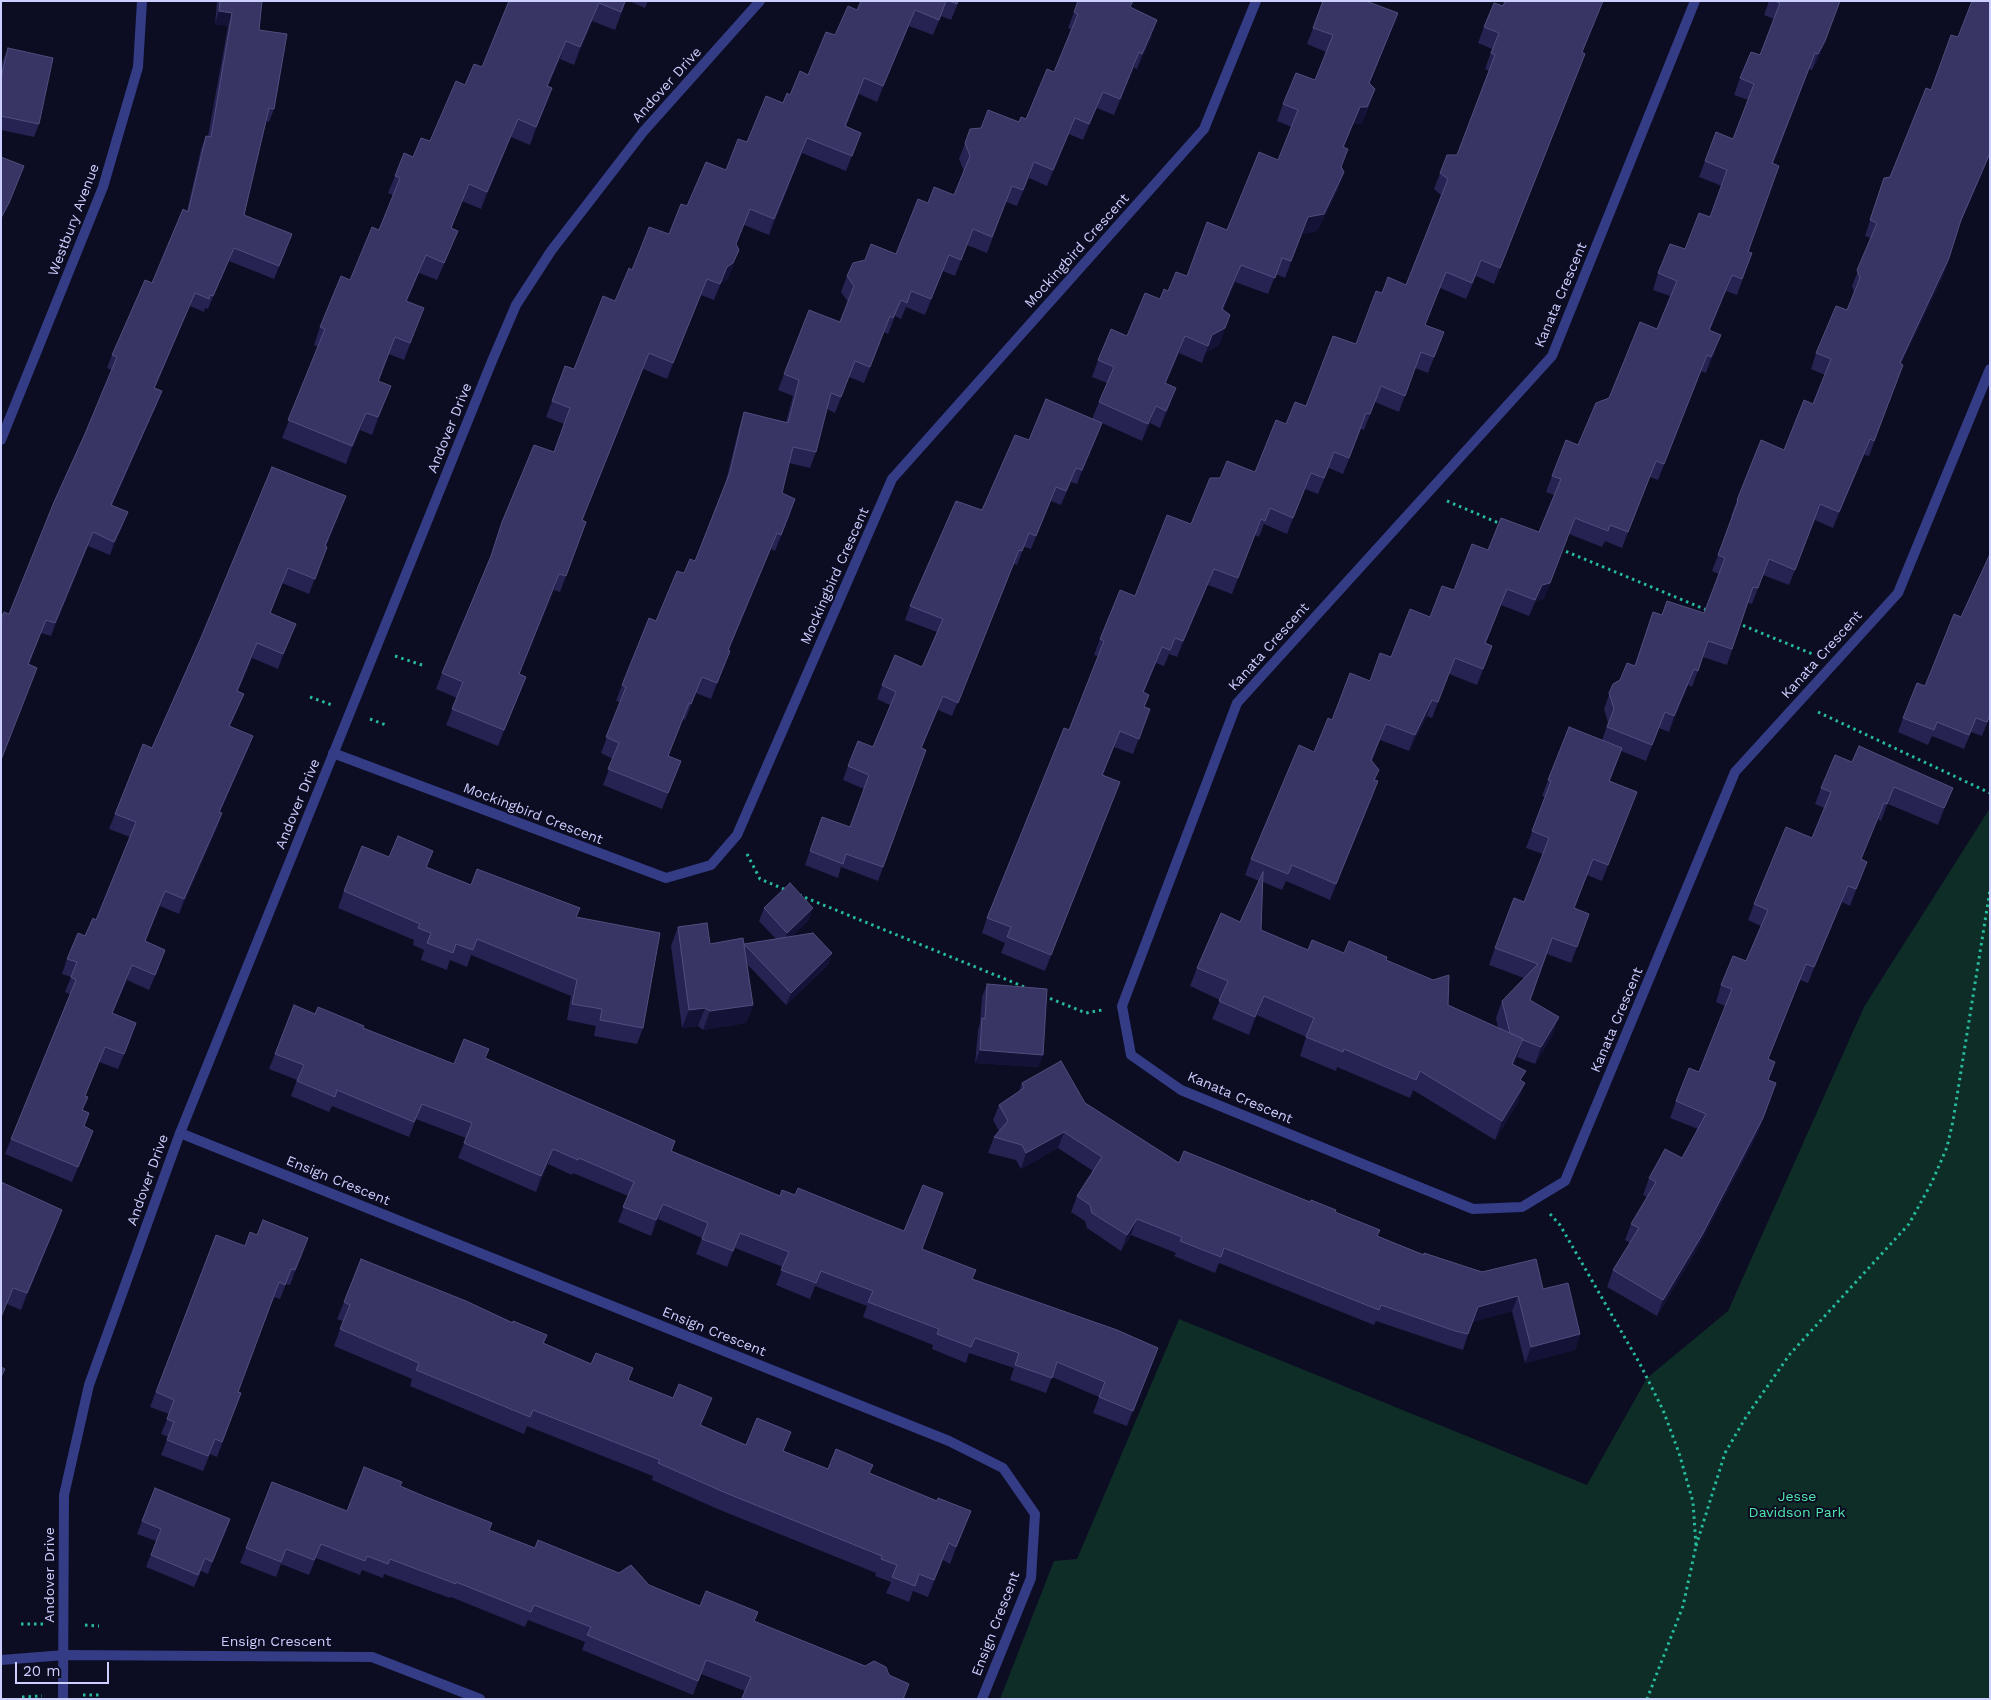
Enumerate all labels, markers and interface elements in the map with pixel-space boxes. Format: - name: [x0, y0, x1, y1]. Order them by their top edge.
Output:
- street label: Andover Drive: [629, 44, 705, 126]
- street label: Westbury Avenue: [45, 161, 103, 279]
- street label: Mockingbird Crescent: [1021, 190, 1133, 312]
- street label: Kanata Crescent: [1531, 240, 1591, 350]
- street label: Andover Drive: [424, 380, 476, 476]
- street label: Mockingbird Crescent: [797, 505, 873, 647]
- street label: Kanata Crescent: [1225, 600, 1313, 694]
- street label: Kanata Crescent: [1778, 608, 1866, 702]
- street label: Andover Drive: [272, 756, 324, 852]
- street label: Mockingbird Crescent: [461, 780, 605, 848]
- street label: Kanata Crescent: [1587, 965, 1647, 1075]
- street label: Kanata Crescent: [1185, 1068, 1295, 1128]
- street label: Andover Drive: [124, 1132, 172, 1228]
- street label: Ensign Crescent: [284, 1153, 392, 1209]
- street label: Ensign Crescent: [660, 1304, 768, 1360]
- park label: Jesse Davidson Park: [1749, 1489, 1845, 1521]
- street label: Andover Drive: [42, 1527, 58, 1623]
- street label: Ensign Crescent: [968, 1569, 1024, 1679]
- street label: Ensign Crescent: [221, 1634, 331, 1650]
- scale bar: [18, 1652, 111, 1684]
- text: 20 m: [23, 1662, 61, 1680]

